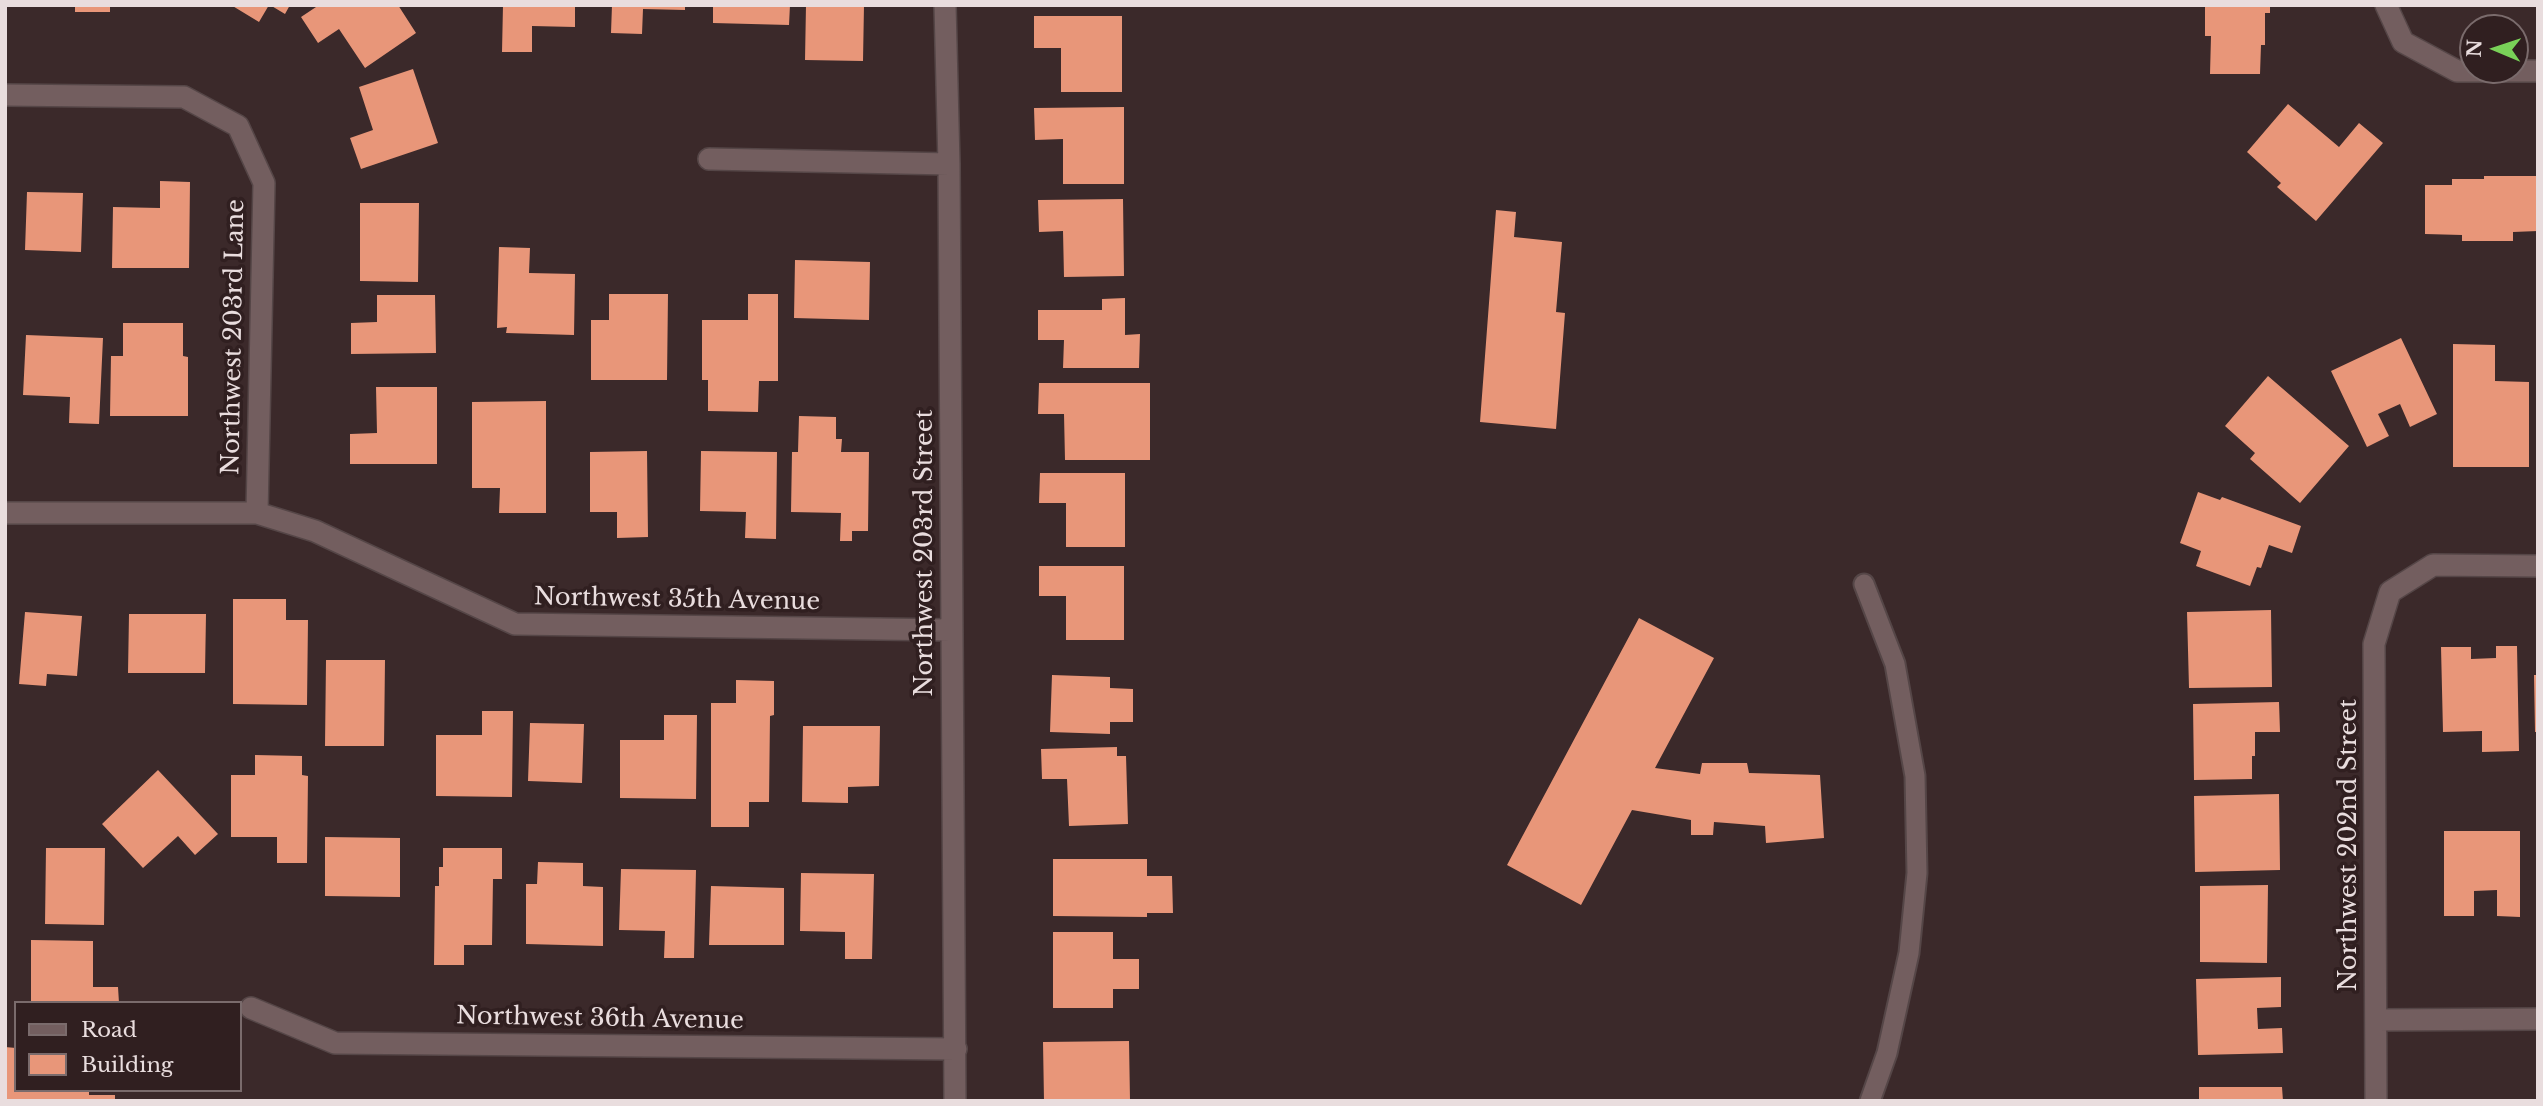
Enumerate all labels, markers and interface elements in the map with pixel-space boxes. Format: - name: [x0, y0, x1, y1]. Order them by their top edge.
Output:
- north arrow: [2459, 14, 2529, 84]
- text: N: [2463, 39, 2486, 58]
- street label: Northwest 203rd Lane: [217, 199, 251, 475]
- street label: Northwest 203rd Street: [911, 410, 939, 696]
- street label: Northwest 35th Avenue: [534, 583, 820, 617]
- street label: Northwest 202nd Street: [2335, 699, 2363, 991]
- legend: [14, 1001, 242, 1092]
- street label: Northwest 36th Avenue: [456, 1002, 744, 1036]
- text: Road: [81, 1017, 137, 1043]
- text: Building: [81, 1052, 173, 1078]

